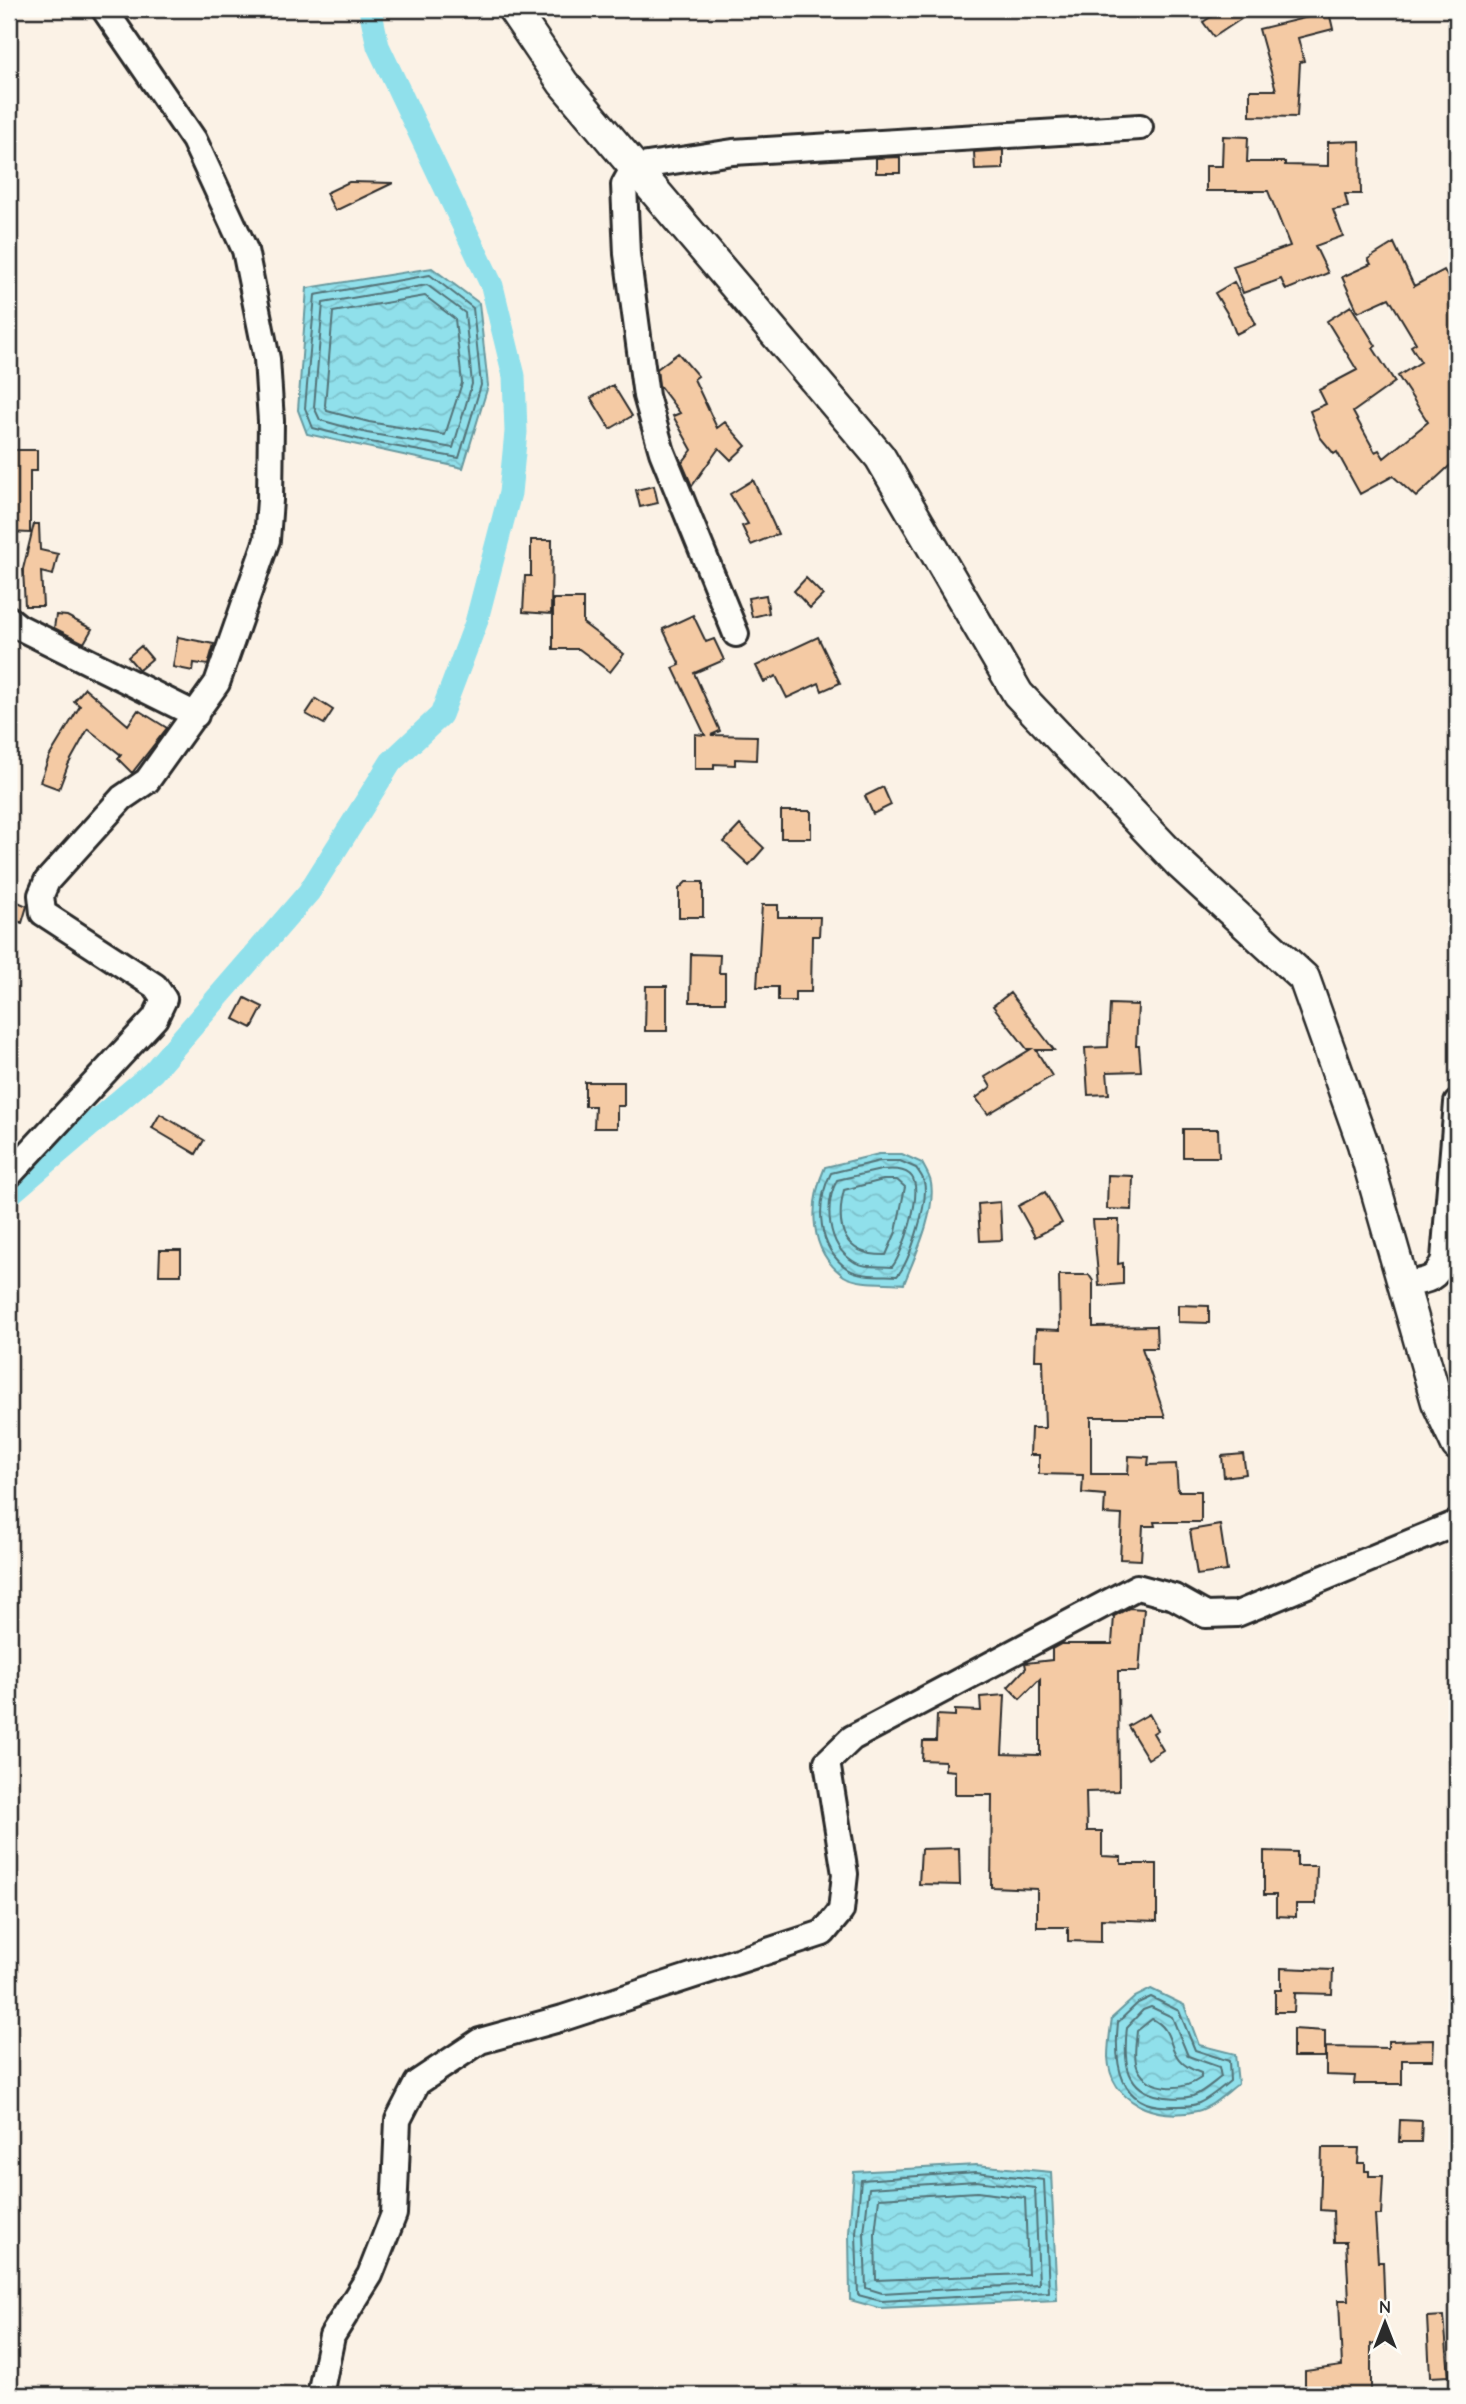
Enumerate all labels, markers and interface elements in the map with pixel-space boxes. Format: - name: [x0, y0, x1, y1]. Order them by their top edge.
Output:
- north arrow: [1350, 2288, 1420, 2358]
- text: N: [1379, 2296, 1391, 2318]

